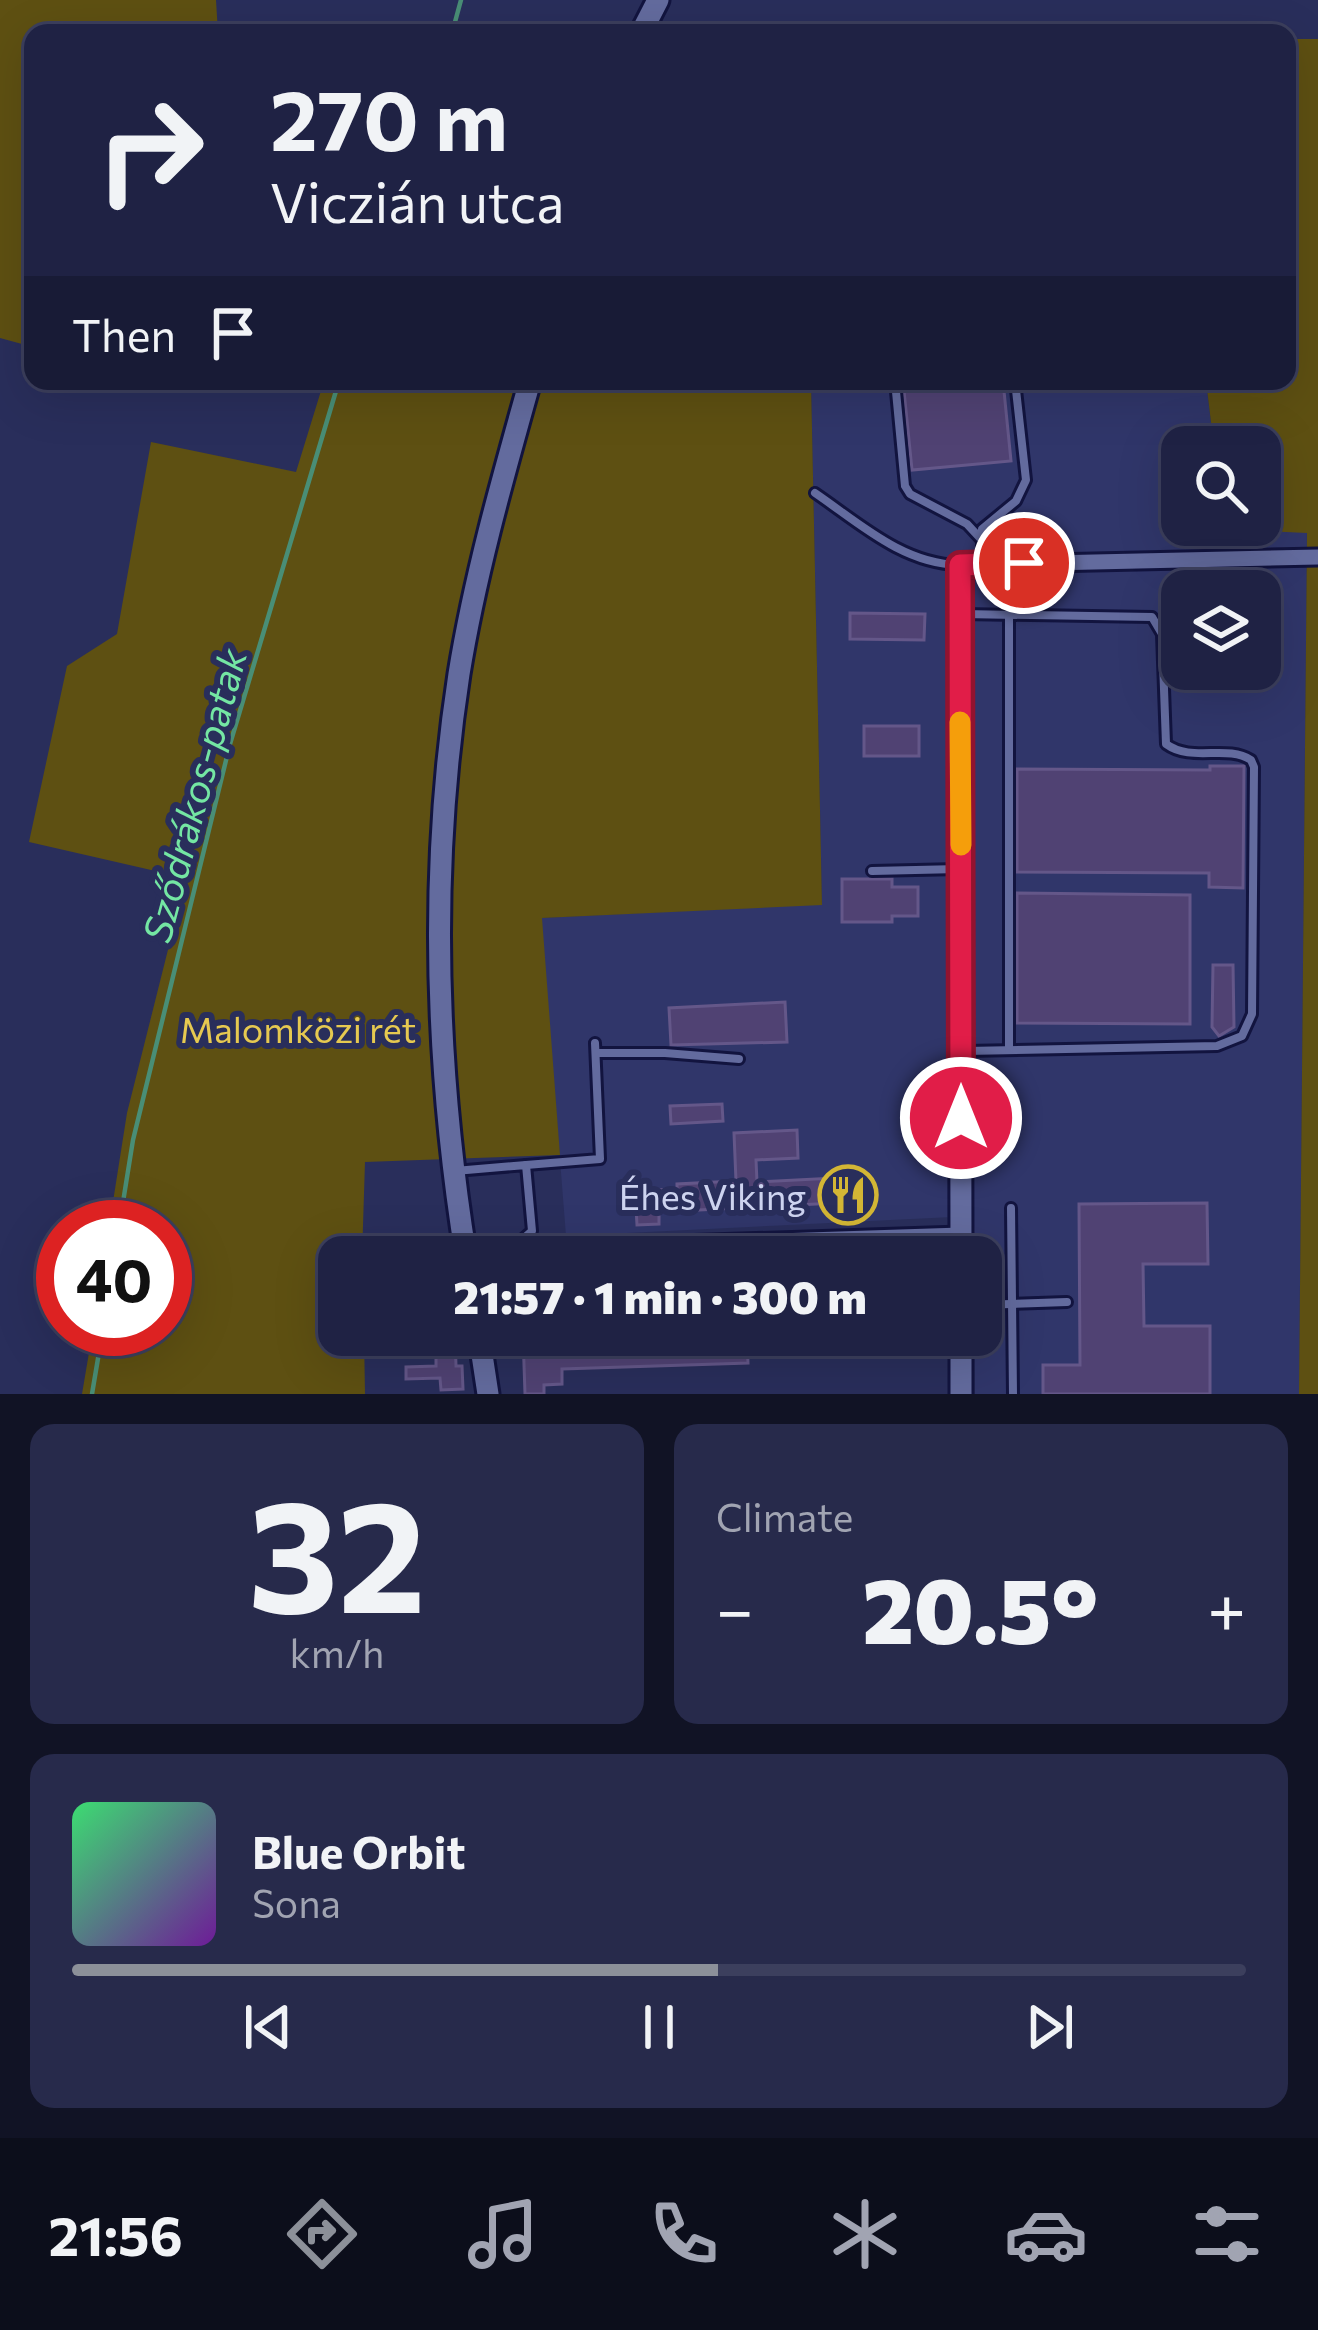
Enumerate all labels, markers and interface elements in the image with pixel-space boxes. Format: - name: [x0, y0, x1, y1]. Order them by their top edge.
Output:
- text: 270 m: [270, 66, 508, 168]
- icon: right: [72, 72, 228, 228]
- text: Viczián utca: [270, 168, 565, 234]
- icon: arrive: [200, 300, 266, 366]
- text: Then: [72, 306, 176, 361]
- map controls: [1161, 426, 1281, 690]
- button: search: [1161, 426, 1281, 546]
- pin: [973, 512, 1075, 614]
- icon: arrive: [991, 530, 1057, 596]
- button: layers: [1161, 570, 1281, 690]
- water label: Sződrákos-patak: [131, 642, 255, 947]
- park label: Malomközi rét: [180, 1006, 416, 1050]
- position arrow: [898, 1055, 1024, 1181]
- restaurant icon: Éhes Viking: [817, 1164, 879, 1226]
- place label: Éhes Viking: [619, 1173, 806, 1217]
- speed limit sign: 40: [36, 1200, 192, 1356]
- text: 21:57 · 1 min · 300 m: [453, 1268, 867, 1323]
- text: 32: [248, 1454, 426, 1645]
- text: Climate: [716, 1492, 853, 1540]
- text: 20.5°: [862, 1552, 1098, 1663]
- text: −: [716, 1567, 754, 1648]
- text: +: [1207, 1567, 1246, 1648]
- text: km/h: [290, 1628, 384, 1676]
- text: Blue Orbit: [252, 1823, 465, 1878]
- text: Sona: [252, 1878, 341, 1926]
- icon: previous: [235, 1994, 301, 2060]
- icon: pause: [626, 1994, 692, 2060]
- icon: next: [1017, 1994, 1083, 2060]
- icon: directions: [280, 2192, 364, 2276]
- icon: music: [461, 2192, 545, 2276]
- icon: phone: [642, 2192, 726, 2276]
- icon: climate: [823, 2192, 907, 2276]
- icon: car: [1004, 2192, 1088, 2276]
- icon: filters: [1185, 2192, 1269, 2276]
- text: 21:56: [49, 2201, 183, 2267]

